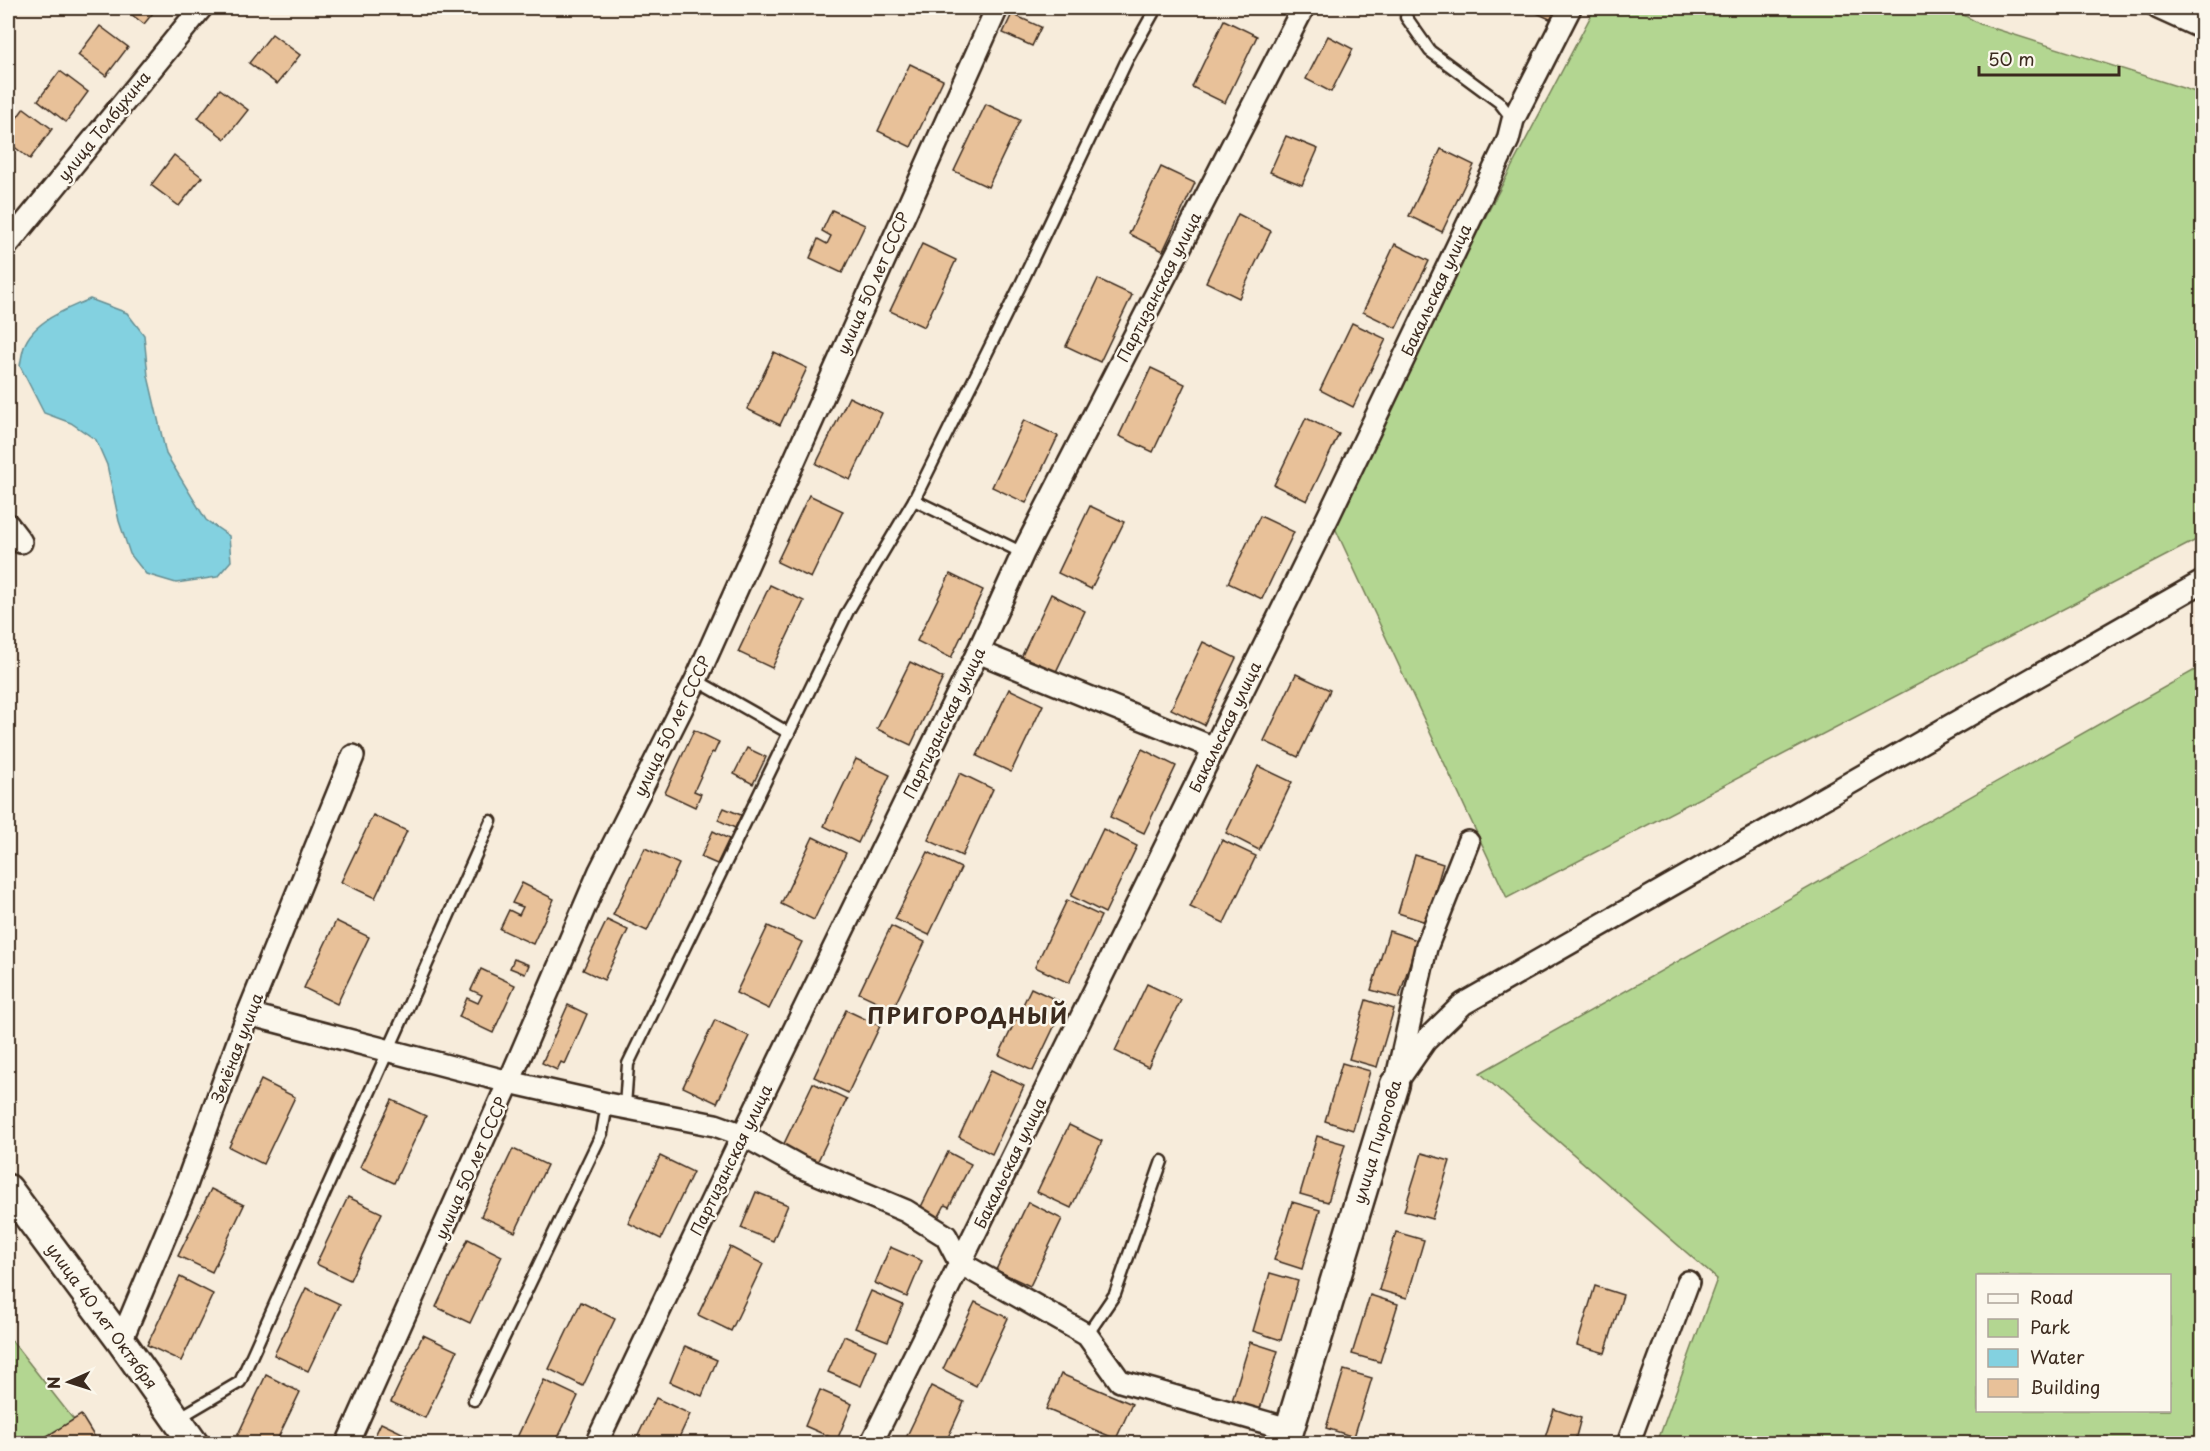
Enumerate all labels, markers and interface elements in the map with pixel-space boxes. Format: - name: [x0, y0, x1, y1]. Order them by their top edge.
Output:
- scale bar: [1979, 39, 2118, 77]
- text: 50 m: [1988, 45, 2035, 72]
- street label: улица Толбухина: [51, 65, 155, 186]
- street label: улица 50 лет СССР: [830, 207, 914, 358]
- street label: Партизанская улица: [1110, 207, 1206, 366]
- street label: Бакальская улица: [1394, 220, 1476, 359]
- street label: Партизанская улица: [896, 643, 990, 802]
- street label: улица 50 лет СССР: [627, 651, 716, 800]
- street label: Бакальская улица: [1182, 657, 1266, 796]
- street label: Зелёная улица: [204, 989, 268, 1106]
- district label: ПРИГОРОДНЫЙ: [867, 998, 1069, 1031]
- street label: улица Пирогова: [1346, 1077, 1406, 1207]
- street label: Партизанская улица: [683, 1080, 777, 1239]
- street label: улица 50 лет СССР: [428, 1092, 512, 1243]
- street label: Бакальская улица: [967, 1093, 1051, 1232]
- street label: улица 40 лет Октября: [42, 1237, 164, 1393]
- legend: [1976, 1274, 2171, 1412]
- text: Road: [2030, 1283, 2074, 1310]
- text: Park: [2030, 1313, 2070, 1340]
- text: Water: [2030, 1343, 2085, 1370]
- north arrow: [39, 1352, 99, 1412]
- text: Building: [2030, 1373, 2100, 1400]
- text: N: [41, 1376, 65, 1390]

